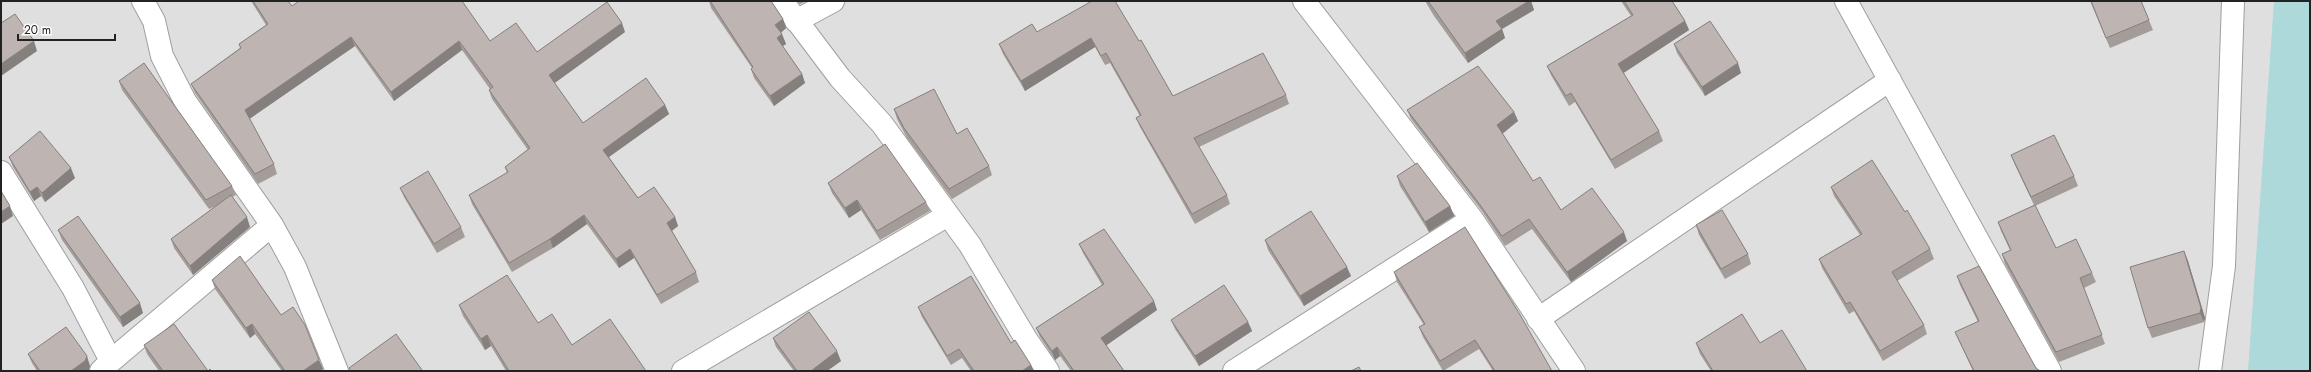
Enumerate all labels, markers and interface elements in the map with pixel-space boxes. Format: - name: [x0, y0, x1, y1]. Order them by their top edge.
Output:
- scale bar: [18, 16, 115, 42]
- text: 20 m: [24, 21, 51, 39]

